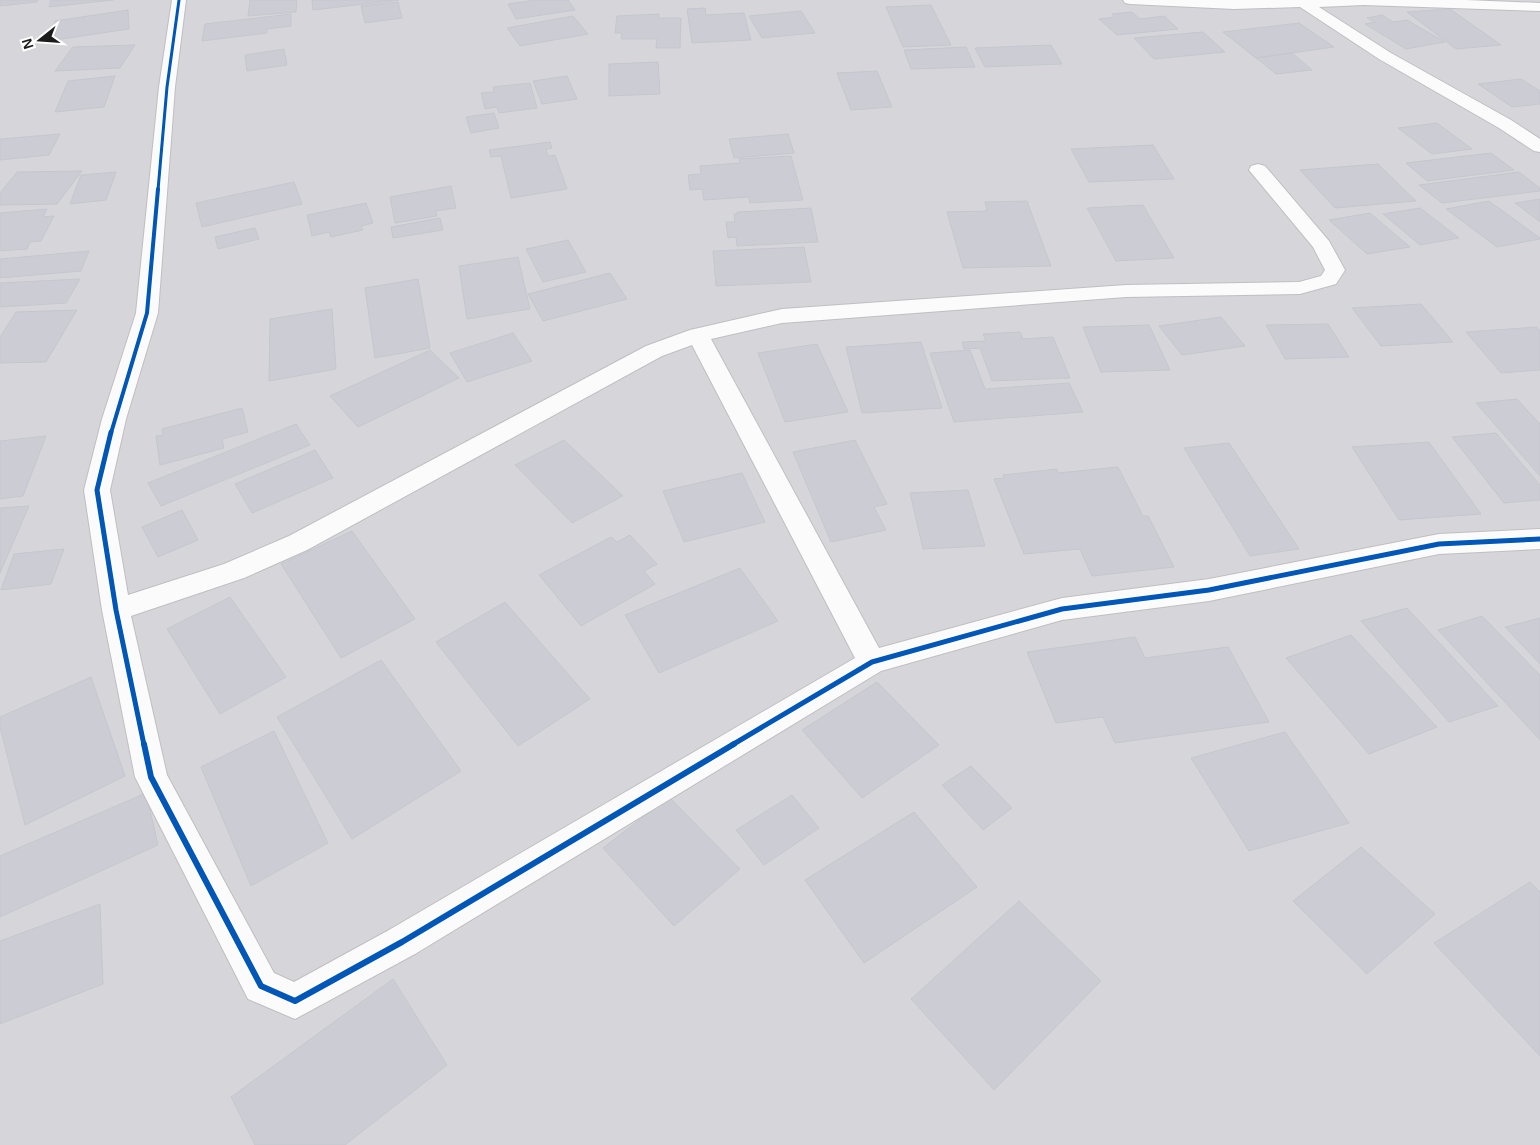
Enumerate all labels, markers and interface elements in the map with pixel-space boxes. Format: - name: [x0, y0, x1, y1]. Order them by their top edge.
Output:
- north arrow: [15, 15, 65, 65]
- text: N: [18, 37, 37, 51]

